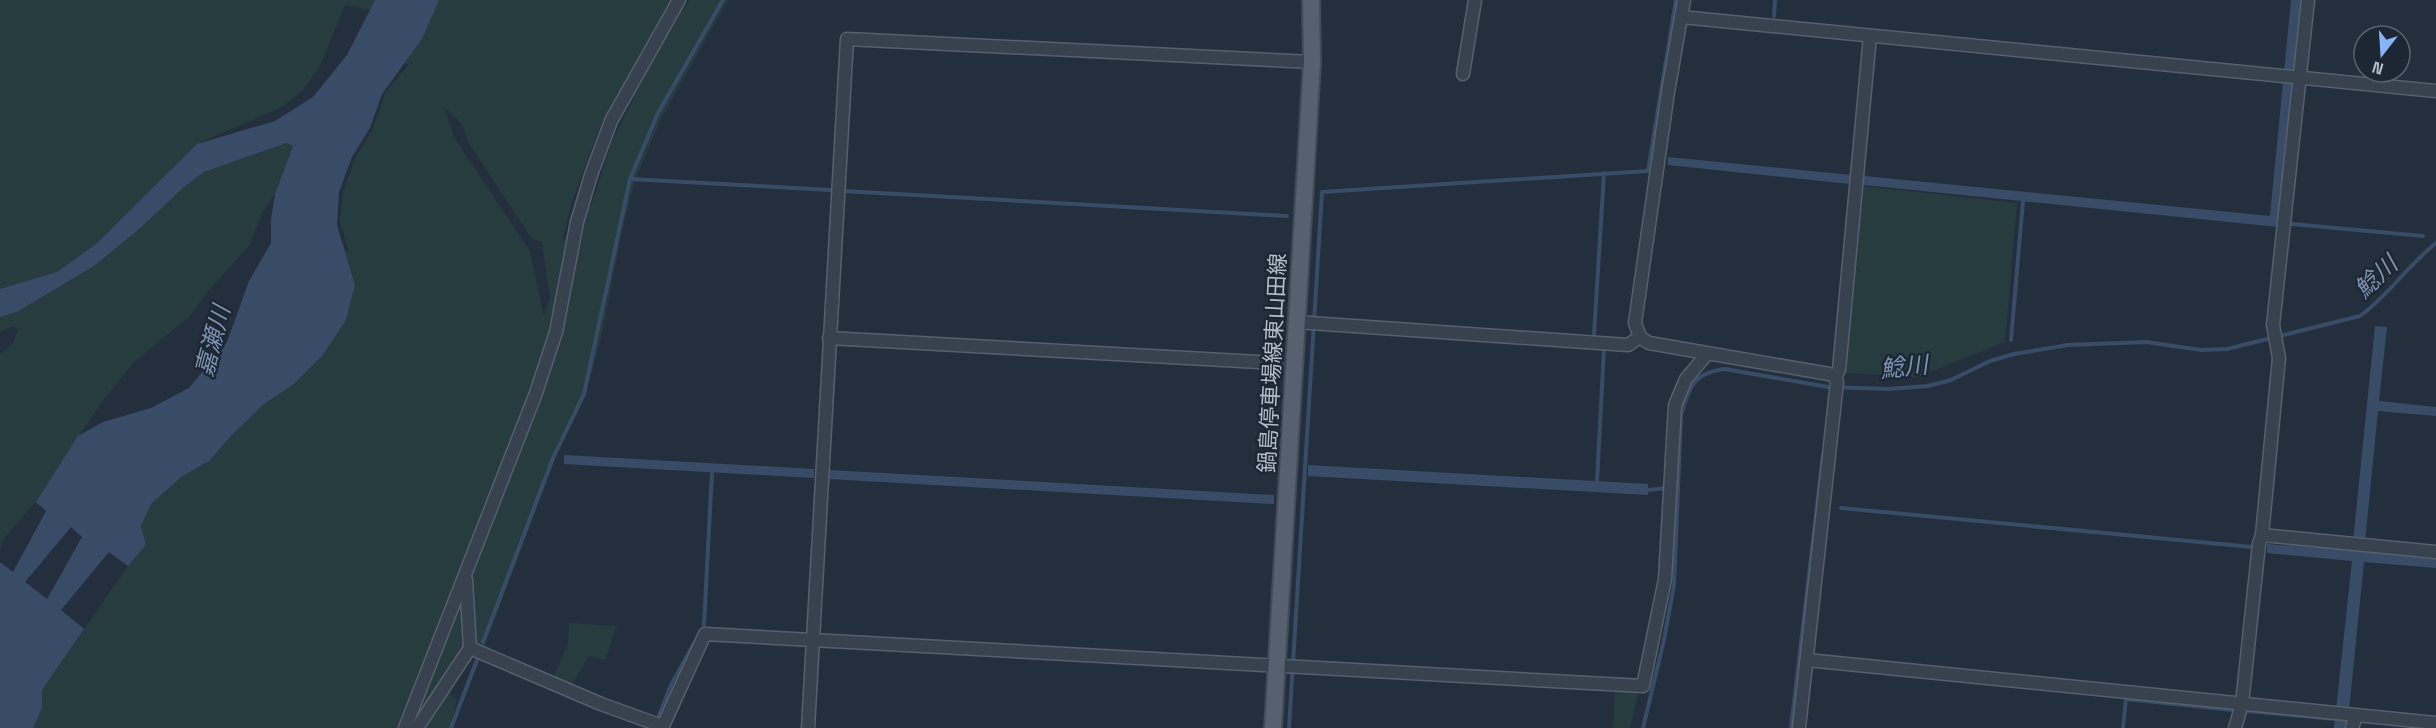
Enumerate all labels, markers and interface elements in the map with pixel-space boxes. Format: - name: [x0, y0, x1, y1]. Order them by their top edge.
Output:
- north arrow: [2352, 24, 2412, 84]
- text: N: [2370, 56, 2386, 79]
- water label: 鯰川: [2348, 247, 2406, 304]
- street label: 鍋島停車場線東山田線: [1252, 252, 1292, 474]
- water label: 嘉瀬川: [188, 299, 238, 380]
- water label: 鯰川: [1878, 348, 1932, 384]

